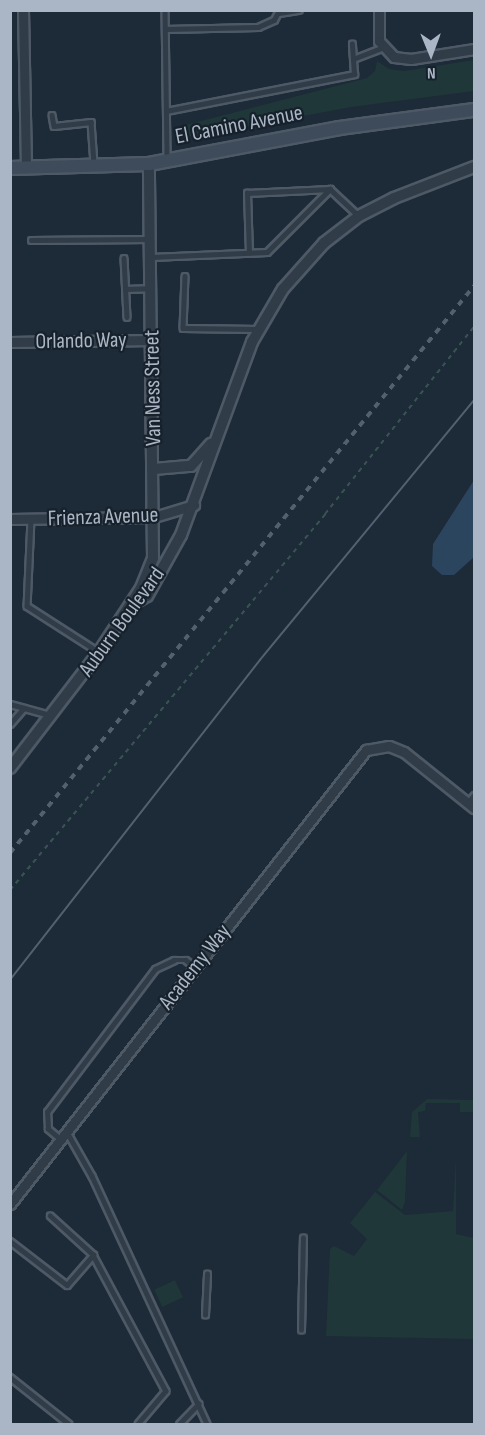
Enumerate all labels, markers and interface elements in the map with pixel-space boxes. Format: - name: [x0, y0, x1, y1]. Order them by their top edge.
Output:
- north arrow: [401, 24, 461, 84]
- text: N: [427, 63, 436, 82]
- street label: El Camino Avenue: [173, 100, 305, 150]
- street label: Orlando Way: [35, 327, 127, 355]
- street label: Van Ness Street: [139, 330, 167, 446]
- street label: Frienza Avenue: [47, 502, 159, 532]
- street label: Auburn Boulevard: [73, 562, 171, 682]
- street label: Academy Way: [153, 919, 237, 1015]

